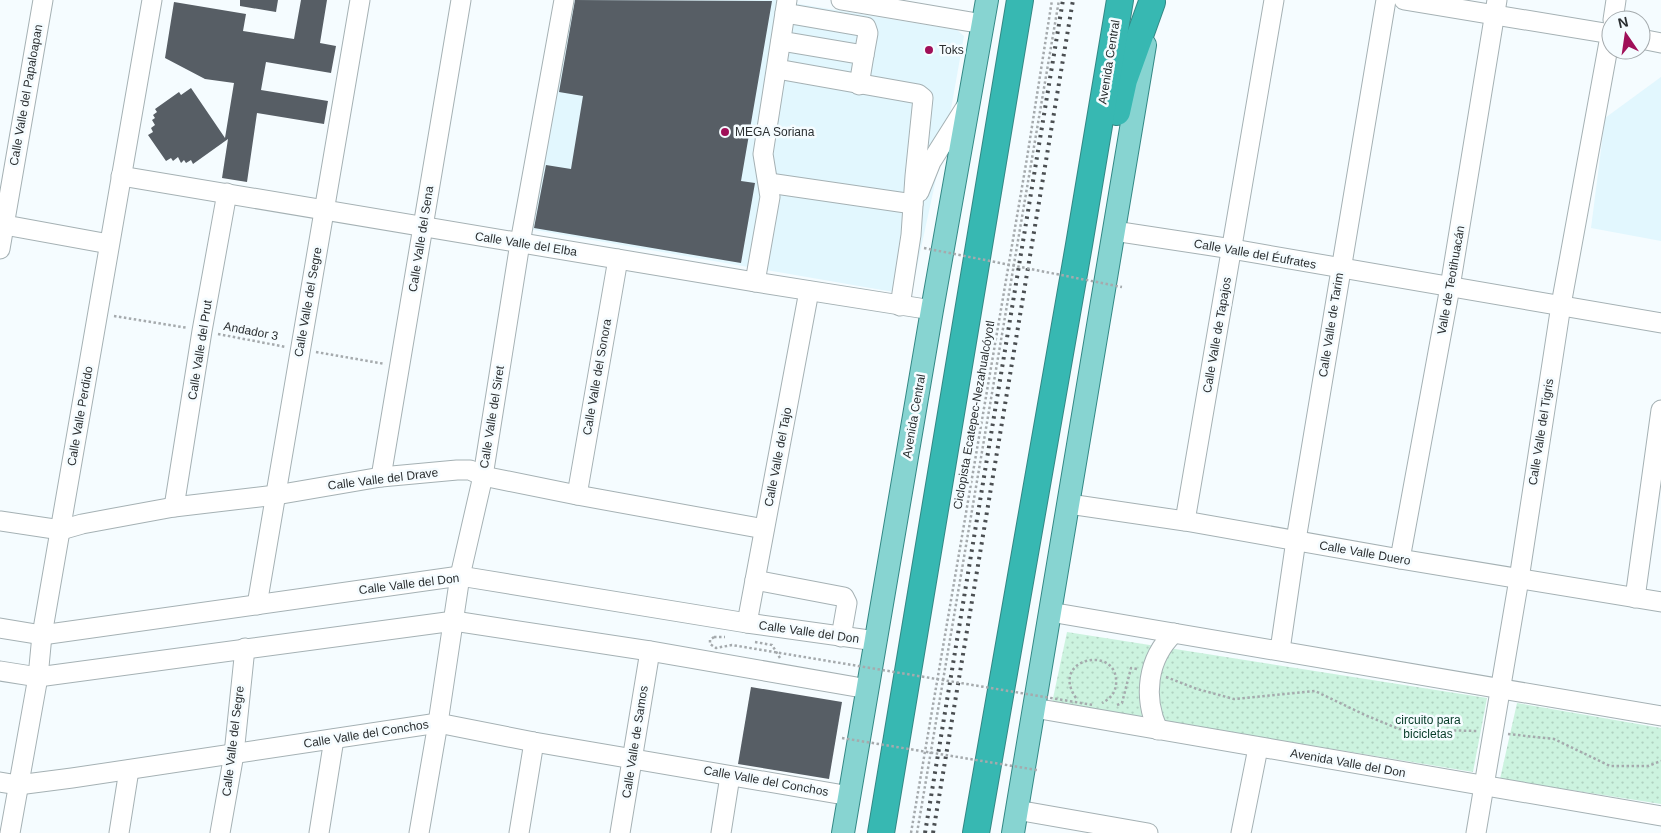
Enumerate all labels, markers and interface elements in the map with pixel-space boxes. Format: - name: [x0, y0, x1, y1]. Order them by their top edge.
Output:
- north arrow: [1601, 10, 1651, 60]
- text: N: [1616, 13, 1630, 31]
- street label: Avenida Central: [1095, 19, 1123, 105]
- street label: Calle Valle del Papaloapan: [7, 23, 45, 167]
- place label: Toks: [939, 43, 964, 57]
- marker: Toks: [923, 44, 935, 56]
- place label: MEGA Soriana: [735, 125, 815, 139]
- marker: MEGA Soriana: [719, 126, 731, 138]
- street label: Calle Valle del Sena: [406, 185, 436, 293]
- street label: Valle de Teotihuacán: [1435, 224, 1467, 336]
- street label: Calle Valle del Elba: [474, 229, 578, 259]
- street label: Calle Valle del Éufrates: [1193, 235, 1317, 272]
- street label: Calle Valle del Segre: [291, 246, 325, 358]
- street label: Calle Valle de Tarim: [1316, 272, 1346, 378]
- street label: Calle Valle de Tapajos: [1200, 276, 1234, 394]
- street label: Calle Valle del Prut: [185, 298, 215, 401]
- street label: Calle Valle del Sonora: [580, 317, 614, 436]
- street label: Andador 3: [222, 319, 280, 343]
- street label: Ciclopista Ecatepec-Nezahualcóyotl: [950, 320, 998, 510]
- street label: Calle Valle del Siret: [477, 364, 507, 469]
- street label: Calle Valle Perdido: [64, 365, 96, 467]
- street label: Avenida Central: [900, 373, 928, 459]
- street label: Calle Valle del Tigris: [1526, 378, 1556, 486]
- street label: Calle Valle del Tajo: [761, 406, 795, 508]
- street label: Calle Valle del Drave: [327, 465, 439, 493]
- street label: Calle Valle Duero: [1318, 538, 1412, 568]
- street label: Calle Valle del Don: [358, 571, 460, 597]
- street label: Calle Valle del Don: [758, 618, 860, 646]
- street label: Calle Valle del Segre: [219, 685, 247, 797]
- street label: Calle Valle de Samos: [619, 685, 651, 799]
- park label: circuito para bicicletas: [1395, 713, 1461, 741]
- street label: Calle Valle del Conchos: [302, 717, 430, 751]
- street label: Avenida Valle del Don: [1289, 746, 1407, 780]
- street label: Calle Valle del Conchos: [702, 763, 830, 799]

